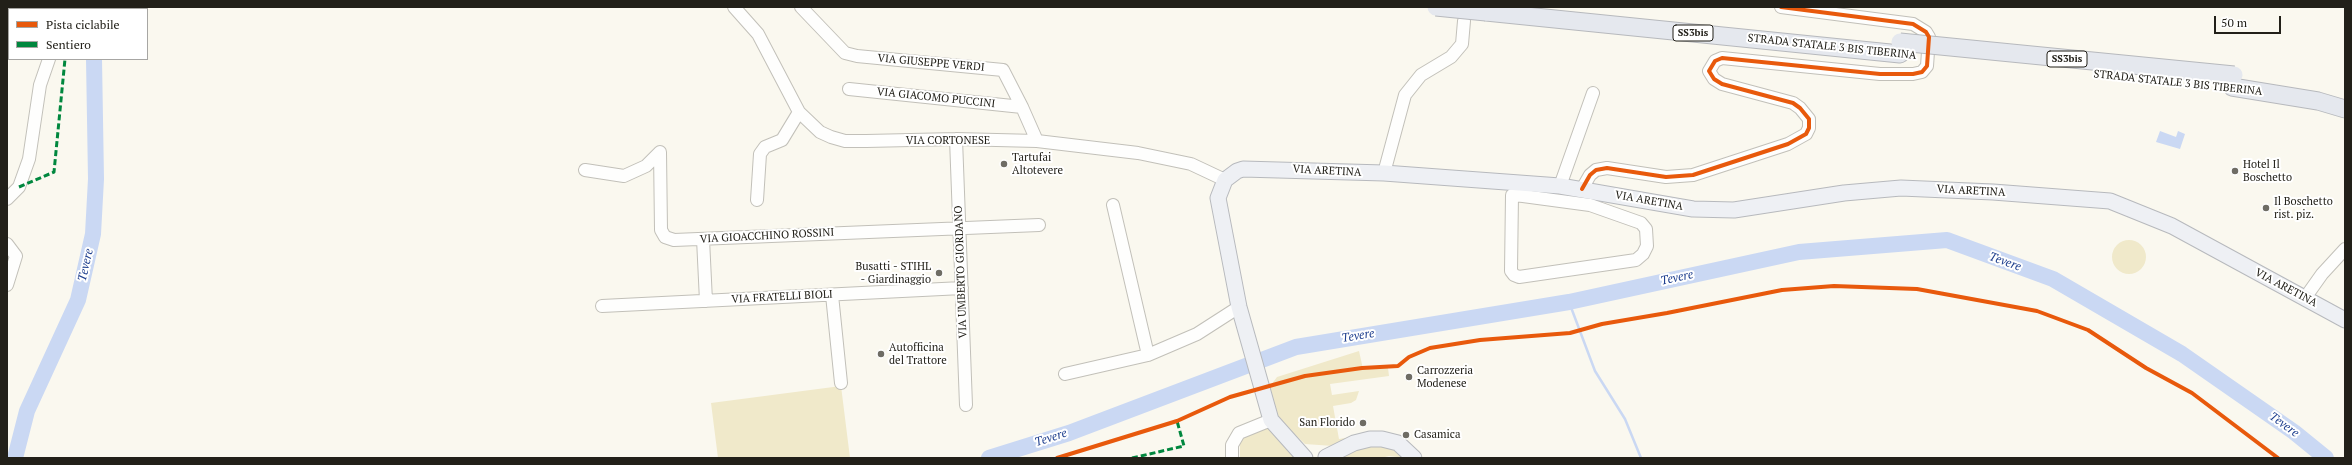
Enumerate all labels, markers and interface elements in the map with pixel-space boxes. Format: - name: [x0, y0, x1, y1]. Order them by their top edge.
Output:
- legend: [8, 8, 148, 60]
- scale bar: [2216, 8, 2283, 34]
- text: 50 m: [2221, 15, 2247, 30]
- text: Pista ciclabile: [46, 17, 120, 32]
- road number: SS3bis: [1673, 25, 1713, 41]
- street label: STRADA STATALE 3 BIS TIBERINA: [1747, 32, 1917, 62]
- text: Sentiero: [46, 37, 91, 52]
- road number: SS3bis: [2047, 51, 2087, 67]
- street label: VIA GIUSEPPE VERDI: [877, 52, 985, 74]
- street label: STRADA STATALE 3 BIS TIBERINA: [2093, 68, 2263, 98]
- street label: VIA GIACOMO PUCCINI: [876, 85, 996, 111]
- street label: VIA CORTONESE: [906, 134, 990, 148]
- place label: Tartufai Altotevere: [1012, 151, 1063, 177]
- place label: Hotel Il Boschetto: [2243, 158, 2292, 184]
- marker: Tartufai Altotevere: [999, 159, 1009, 169]
- street label: VIA ARETINA: [1292, 163, 1362, 179]
- marker: Hotel Il Boschetto: [2230, 166, 2240, 176]
- street label: VIA ARETINA: [1936, 183, 2006, 199]
- street label: VIA ARETINA: [1614, 189, 1684, 213]
- place label: Il Boschetto rist. piz.: [2274, 195, 2333, 221]
- marker: Il Boschetto rist. piz.: [2261, 203, 2271, 213]
- street label: VIA UMBERTO GIORDANO: [952, 205, 970, 339]
- street label: VIA GIOACCHINO ROSSINI: [699, 226, 835, 246]
- water label: Tevere: [75, 247, 97, 283]
- water label: Tevere: [1987, 250, 2023, 274]
- place label: Busatti - STIHL - Giardinaggio: [855, 260, 931, 286]
- street label: VIA ARETINA: [2253, 266, 2319, 310]
- marker: Busatti - STIHL - Giardinaggio: [934, 268, 944, 278]
- water label: Tevere: [1659, 268, 1695, 288]
- street label: VIA FRATELLI BIOLI: [731, 288, 833, 306]
- water label: Tevere: [1341, 326, 1375, 346]
- place label: Autofficina del Trattore: [889, 341, 947, 367]
- marker: Autofficina del Trattore: [876, 349, 886, 359]
- place label: Carrozzeria Modenese: [1417, 364, 1473, 390]
- marker: Carrozzeria Modenese: [1404, 372, 1414, 382]
- water label: Tevere: [2266, 409, 2302, 441]
- place label: San Florido: [1299, 416, 1355, 430]
- marker: San Florido: [1358, 418, 1368, 428]
- water label: Tevere: [1033, 426, 1069, 450]
- place label: Casamica: [1414, 428, 1460, 442]
- marker: Casamica: [1401, 430, 1411, 440]

